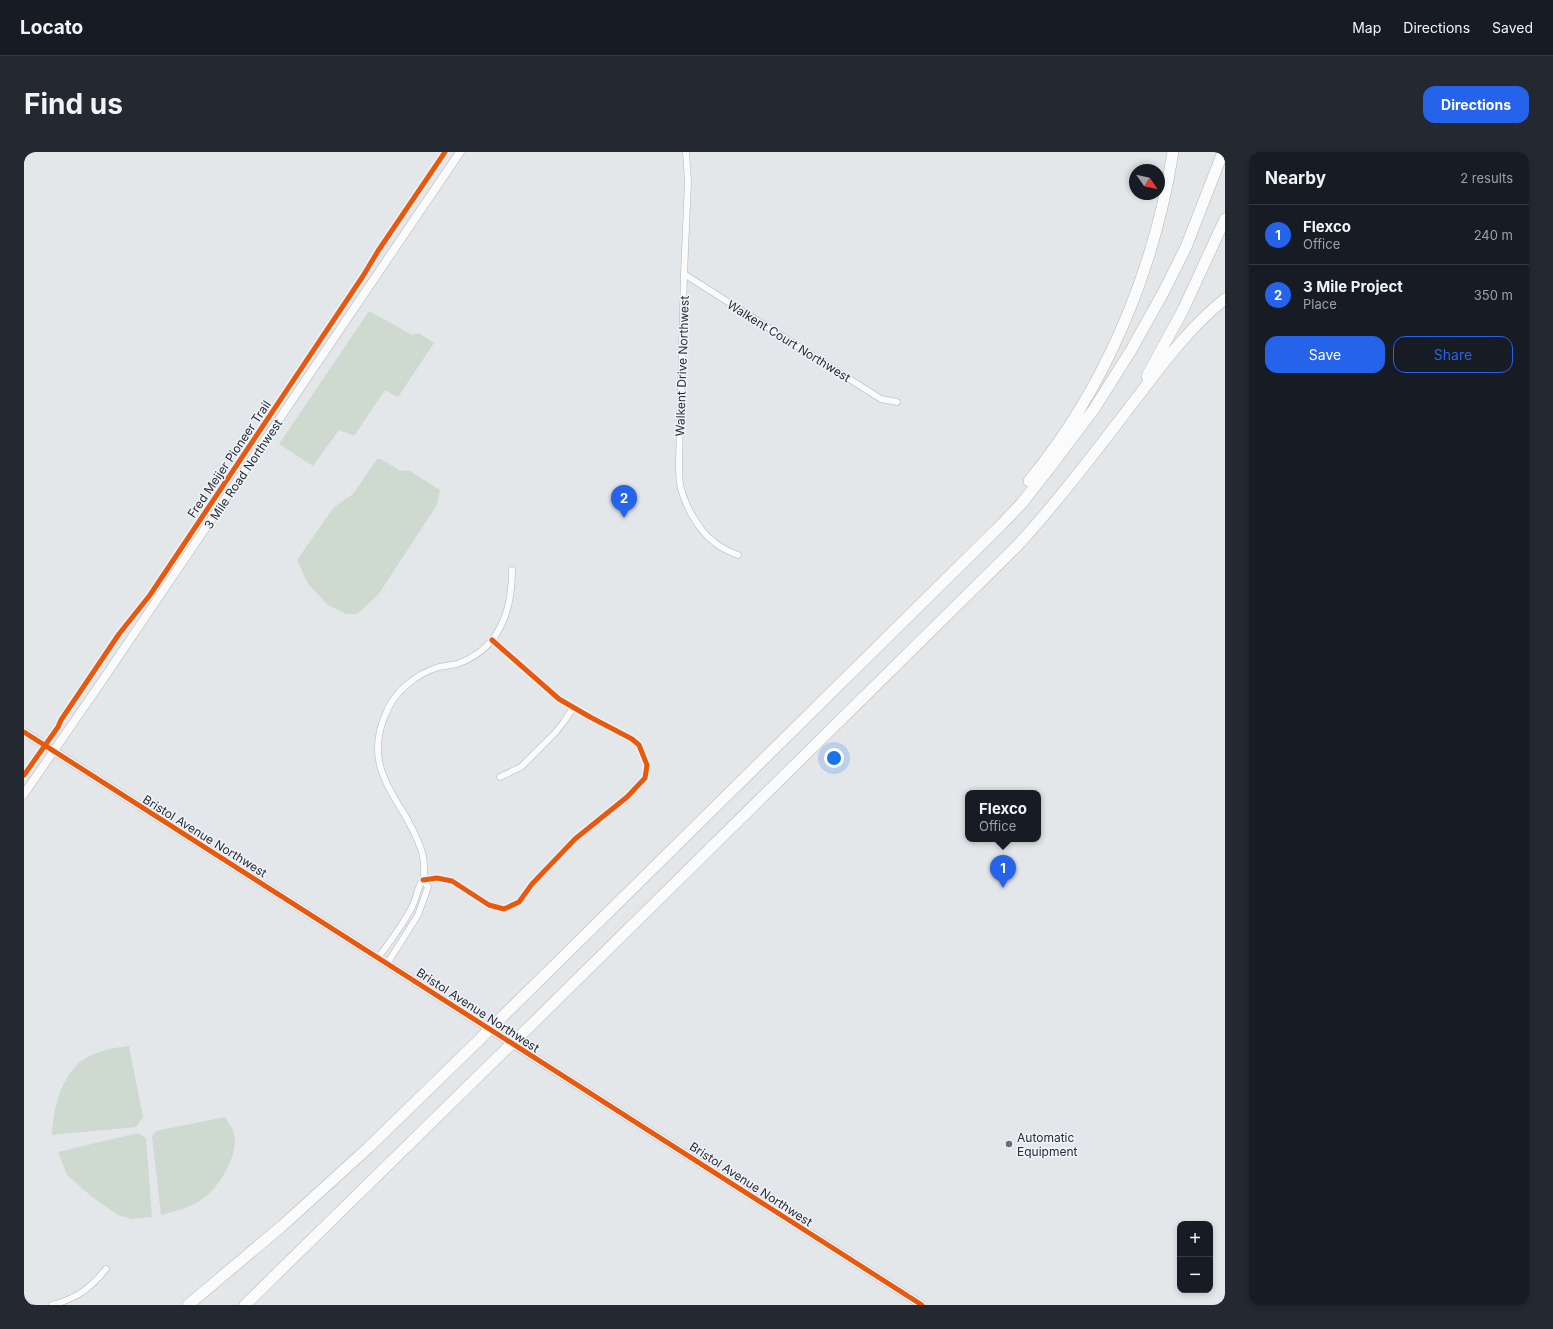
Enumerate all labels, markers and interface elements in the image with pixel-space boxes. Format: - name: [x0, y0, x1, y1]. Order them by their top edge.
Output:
- text: Locato: [20, 16, 83, 39]
- text: Map: [1352, 19, 1381, 36]
- text: Directions: [1403, 19, 1470, 36]
- text: Saved: [1492, 19, 1533, 36]
- button: Directions: [1423, 86, 1529, 123]
- text: Find us: [24, 87, 123, 121]
- north arrow: [1129, 164, 1165, 200]
- text: Nearby: [1265, 168, 1326, 188]
- text: 2 results: [1460, 170, 1513, 186]
- text: Flexco: [1303, 217, 1351, 236]
- text: 1: [1275, 227, 1281, 243]
- text: 240 m: [1474, 227, 1513, 243]
- text: Office: [1303, 236, 1340, 252]
- text: 3 Mile Project: [1303, 277, 1403, 296]
- text: 2: [1274, 287, 1282, 303]
- text: 350 m: [1474, 287, 1513, 303]
- street label: Walkent Drive Northwest: [672, 295, 692, 436]
- text: Place: [1303, 296, 1337, 312]
- street label: Walkent Court Northwest: [725, 297, 853, 385]
- button: Save: [1265, 336, 1385, 373]
- button: Share: [1393, 336, 1513, 373]
- street label: Fred Meijer Pioneer Trail: [184, 398, 274, 520]
- street label: 3 Mile Road Northwest: [201, 416, 285, 532]
- pin: 2: [611, 485, 637, 518]
- your location: [824, 748, 844, 768]
- popup: [965, 790, 1041, 842]
- street label: Bristol Avenue Northwest: [140, 792, 270, 880]
- text: Flexco: [979, 799, 1027, 818]
- text: Office: [979, 818, 1016, 834]
- pin: 1: [990, 855, 1016, 888]
- street label: Bristol Avenue Northwest: [414, 965, 542, 1055]
- place label: Automatic Equipment: [1017, 1130, 1078, 1159]
- street label: Bristol Avenue Northwest: [687, 1139, 815, 1229]
- marker: Automatic Equipment: [1004, 1139, 1014, 1149]
- map controls: [1177, 1221, 1213, 1293]
- button: +: [1177, 1221, 1213, 1257]
- button: −: [1177, 1257, 1213, 1293]

